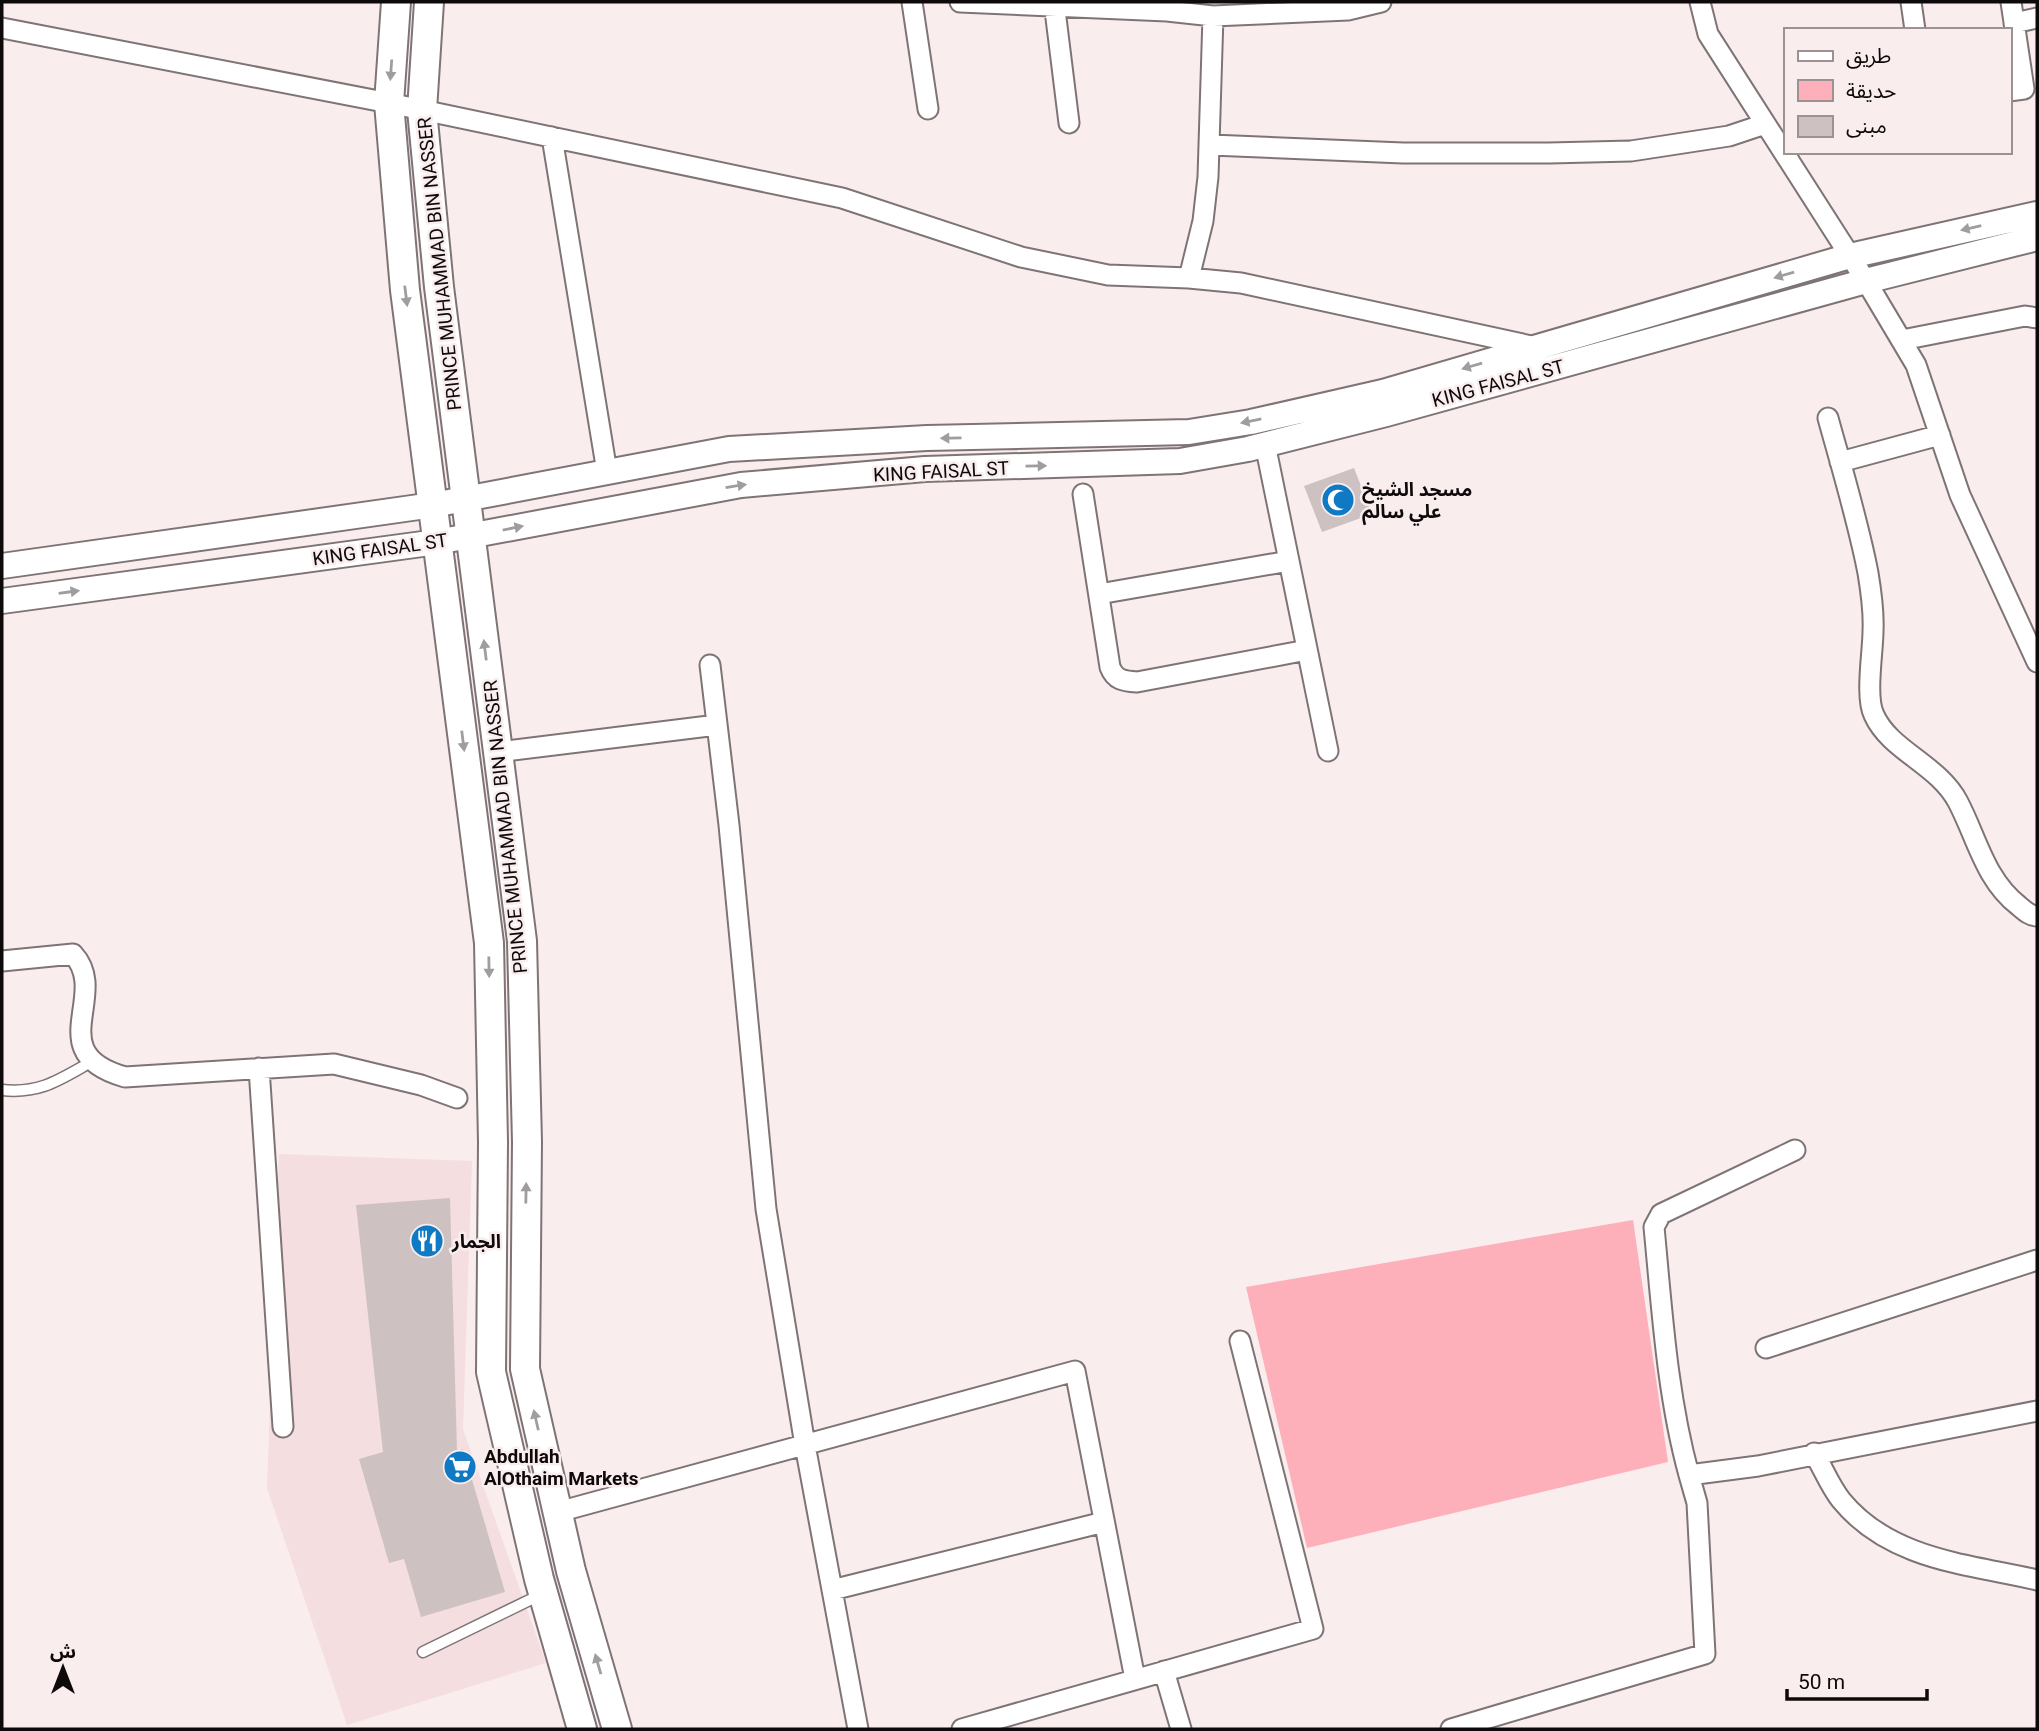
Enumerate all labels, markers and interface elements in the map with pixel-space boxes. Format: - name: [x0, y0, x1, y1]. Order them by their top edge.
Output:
- legend: [1784, 28, 2011, 154]
- text: طريق: [1846, 44, 1891, 69]
- one-way arrow: [385, 59, 396, 81]
- text: حديقة: [1846, 79, 1896, 103]
- text: مبنى: [1846, 114, 1887, 138]
- street label: PRINCE MUHAMMAD BIN NASSER: [413, 116, 466, 412]
- one-way arrow: [1960, 223, 1982, 234]
- one-way arrow: [1773, 270, 1794, 280]
- one-way arrow: [401, 286, 412, 308]
- street label: KING FAISAL ST: [1429, 355, 1567, 412]
- one-way arrow: [1461, 362, 1482, 372]
- one-way arrow: [1240, 416, 1262, 427]
- one-way arrow: [940, 432, 962, 443]
- street label: KING FAISAL ST: [873, 456, 1010, 487]
- one-way arrow: [1026, 461, 1048, 472]
- place label: مسجد الشيخ علي سالم: [1362, 478, 1472, 526]
- one-way arrow: [725, 480, 747, 491]
- mosque icon: مسجد الشيخ علي سالم: [1319, 481, 1357, 519]
- one-way arrow: [502, 522, 524, 533]
- street label: KING FAISAL ST: [311, 529, 449, 570]
- one-way arrow: [59, 586, 81, 597]
- one-way arrow: [479, 639, 490, 661]
- street label: PRINCE MUHAMMAD BIN NASSER: [479, 679, 532, 975]
- one-way arrow: [457, 730, 468, 752]
- one-way arrow: [484, 956, 495, 978]
- one-way arrow: [520, 1182, 532, 1204]
- restaurant icon: الجمار: [408, 1222, 446, 1260]
- place label: الجمار: [451, 1230, 501, 1253]
- one-way arrow: [531, 1408, 542, 1430]
- place label: Abdullah AlOthaim Markets: [484, 1445, 639, 1490]
- supermarket icon: Abdullah AlOthaim Markets: [441, 1448, 479, 1486]
- north arrow: [28, 1633, 98, 1703]
- text: ش: [50, 1640, 76, 1663]
- one-way arrow: [593, 1653, 603, 1674]
- scale bar: [1787, 1658, 1927, 1702]
- text: 50 m: [1798, 1670, 1845, 1694]

